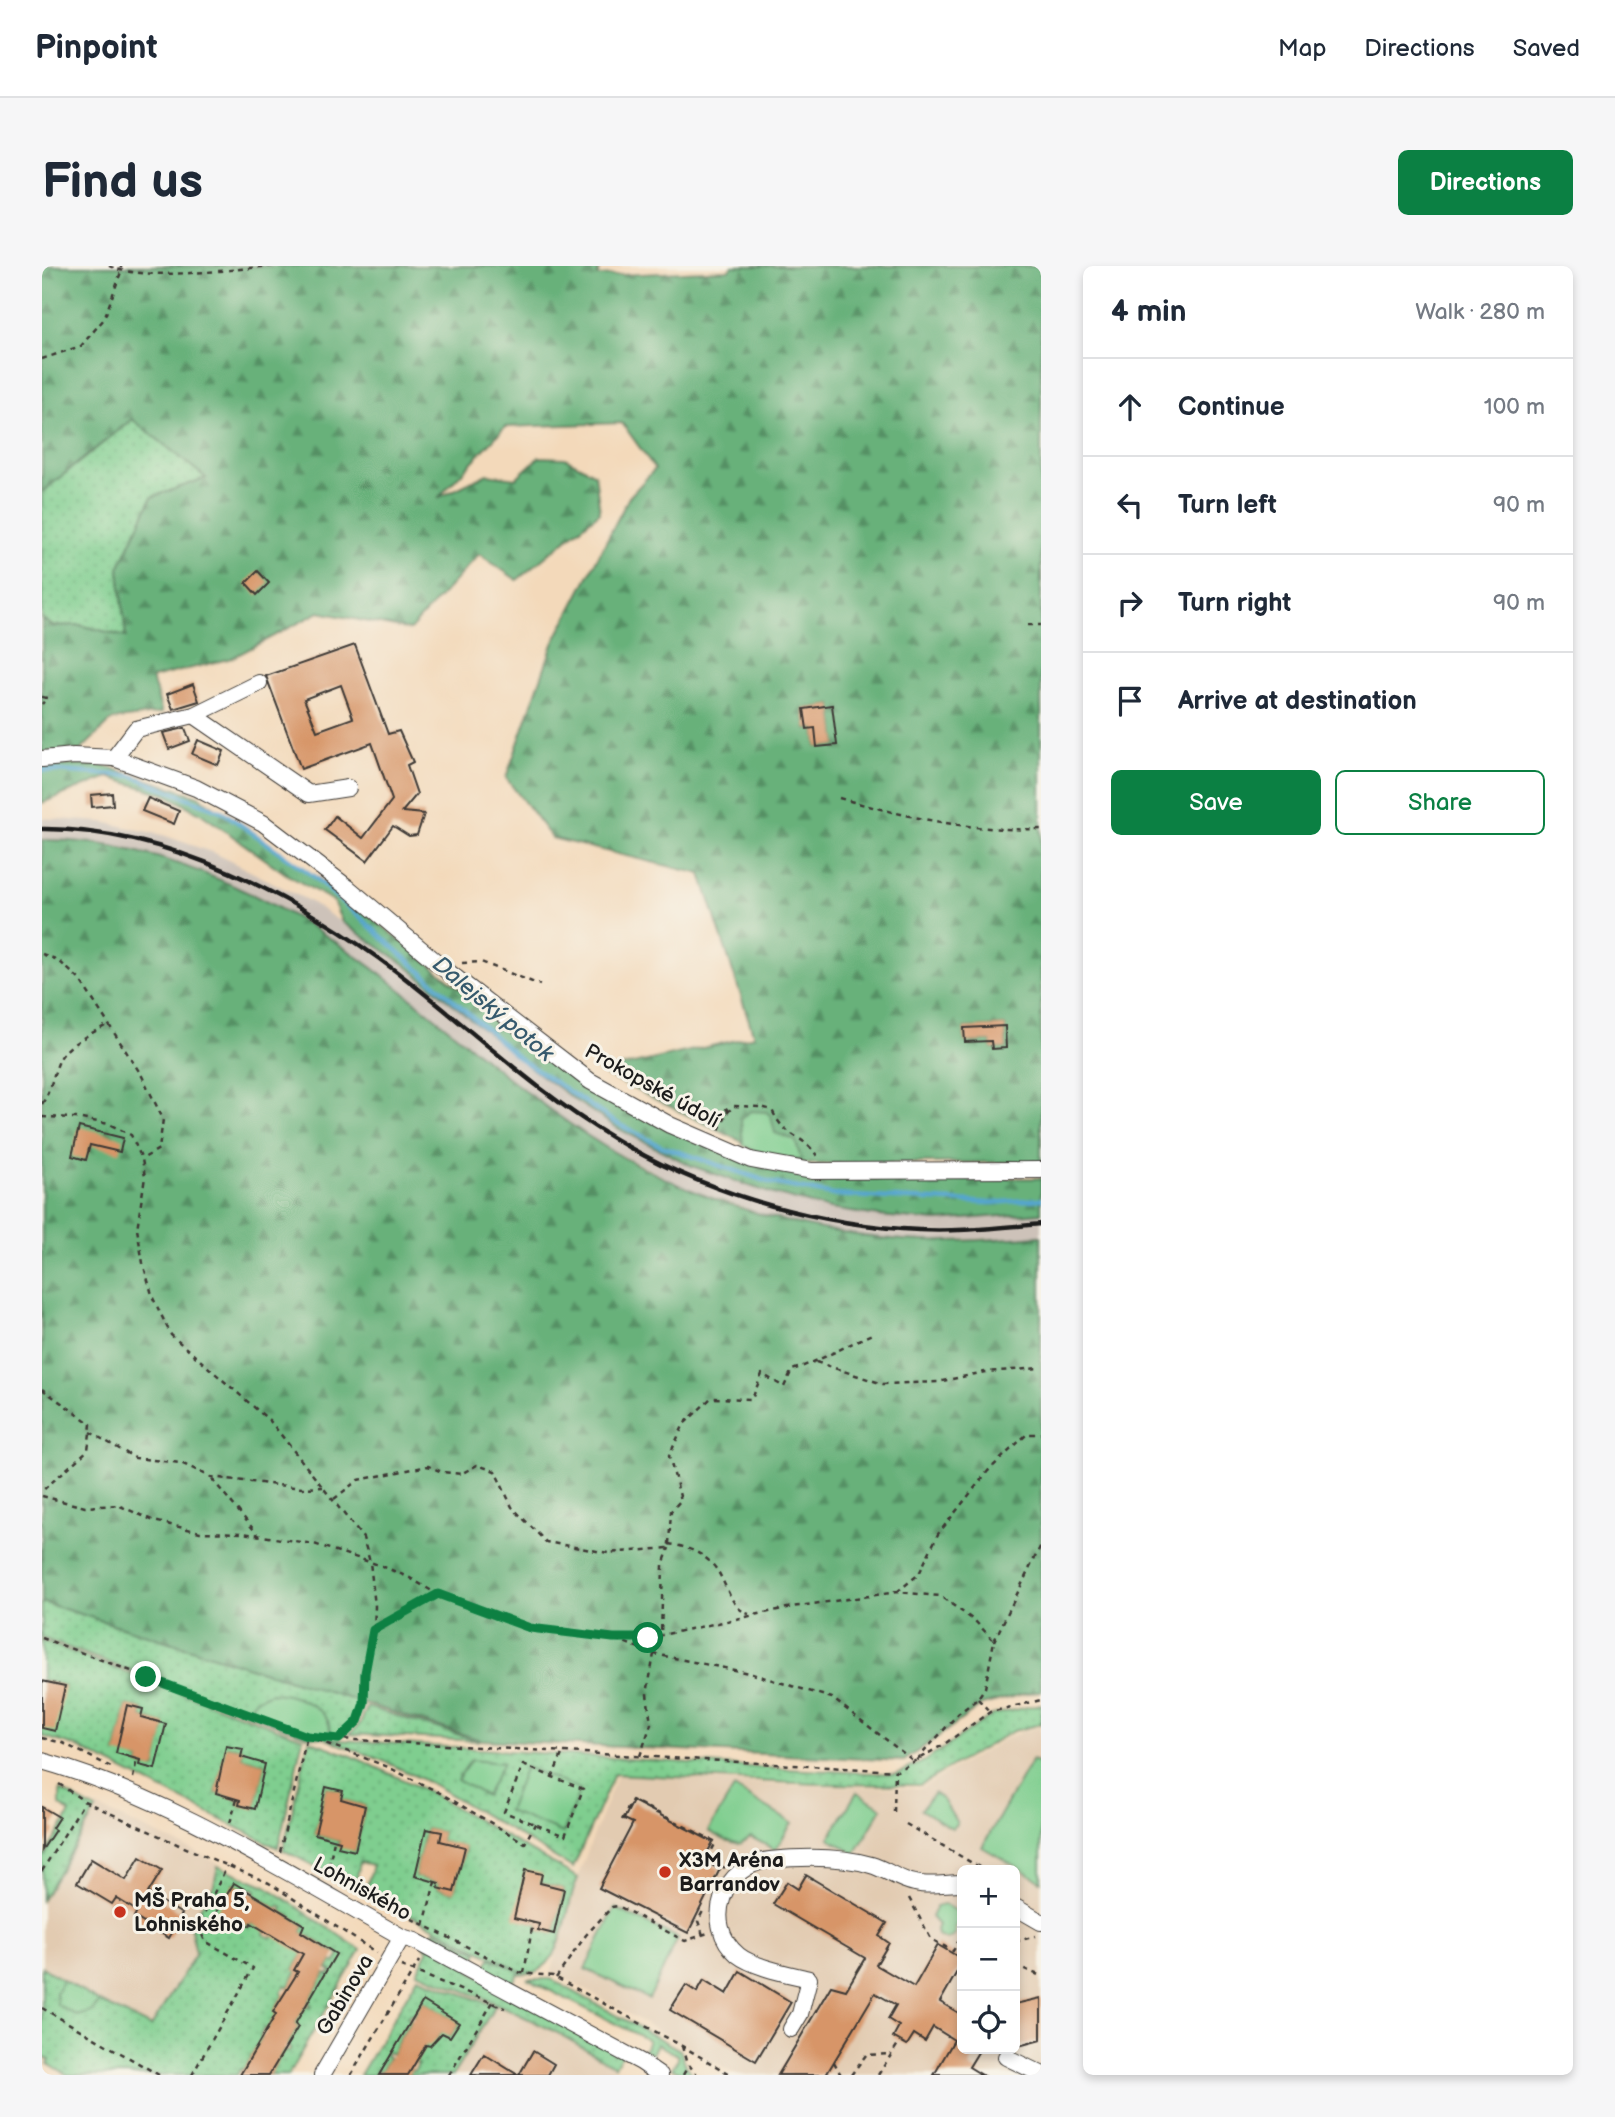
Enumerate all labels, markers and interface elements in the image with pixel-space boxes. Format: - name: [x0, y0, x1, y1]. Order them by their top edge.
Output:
- text: Pinpoint: [35, 28, 157, 68]
- text: Map: [1278, 34, 1326, 63]
- text: Directions: [1364, 34, 1475, 63]
- text: Saved: [1513, 34, 1580, 63]
- button: Directions: [1398, 150, 1573, 215]
- text: Find us: [42, 153, 203, 212]
- text: 4 min: [1111, 294, 1186, 330]
- text: Walk · 280 m: [1415, 298, 1545, 326]
- icon: ahead: [1111, 388, 1149, 426]
- text: Continue: [1178, 392, 1285, 423]
- text: 100 m: [1484, 393, 1545, 421]
- icon: left: [1111, 486, 1149, 524]
- text: Turn left: [1178, 490, 1277, 521]
- text: 90 m: [1493, 491, 1545, 519]
- icon: right: [1111, 584, 1149, 622]
- text: Turn right: [1178, 588, 1291, 619]
- text: 90 m: [1493, 589, 1545, 617]
- icon: arrive: [1111, 682, 1149, 720]
- text: Arrive at destination: [1178, 686, 1417, 717]
- button: Save: [1111, 770, 1321, 835]
- button: Share: [1335, 770, 1545, 835]
- water label: Dalejský potok: [427, 950, 560, 1068]
- street label: Prokopské údolí: [580, 1039, 725, 1134]
- route start: [632, 1622, 663, 1653]
- route end: [130, 1661, 161, 1692]
- place label: X3M Aréna Barrandov: [679, 1848, 784, 1897]
- street label: Lohniského: [309, 1852, 415, 1926]
- marker: X3M Aréna Barrandov: [657, 1864, 673, 1880]
- map controls: [957, 1865, 1020, 2054]
- button: +: [957, 1865, 1020, 1928]
- place label: MŠ Praha 5, Lohniského: [134, 1887, 250, 1937]
- marker: MŠ Praha 5, Lohniského: [112, 1904, 128, 1920]
- button: −: [957, 1928, 1020, 1991]
- street label: Gabinova: [311, 1950, 379, 2040]
- button: locate: [957, 1991, 1020, 2054]

